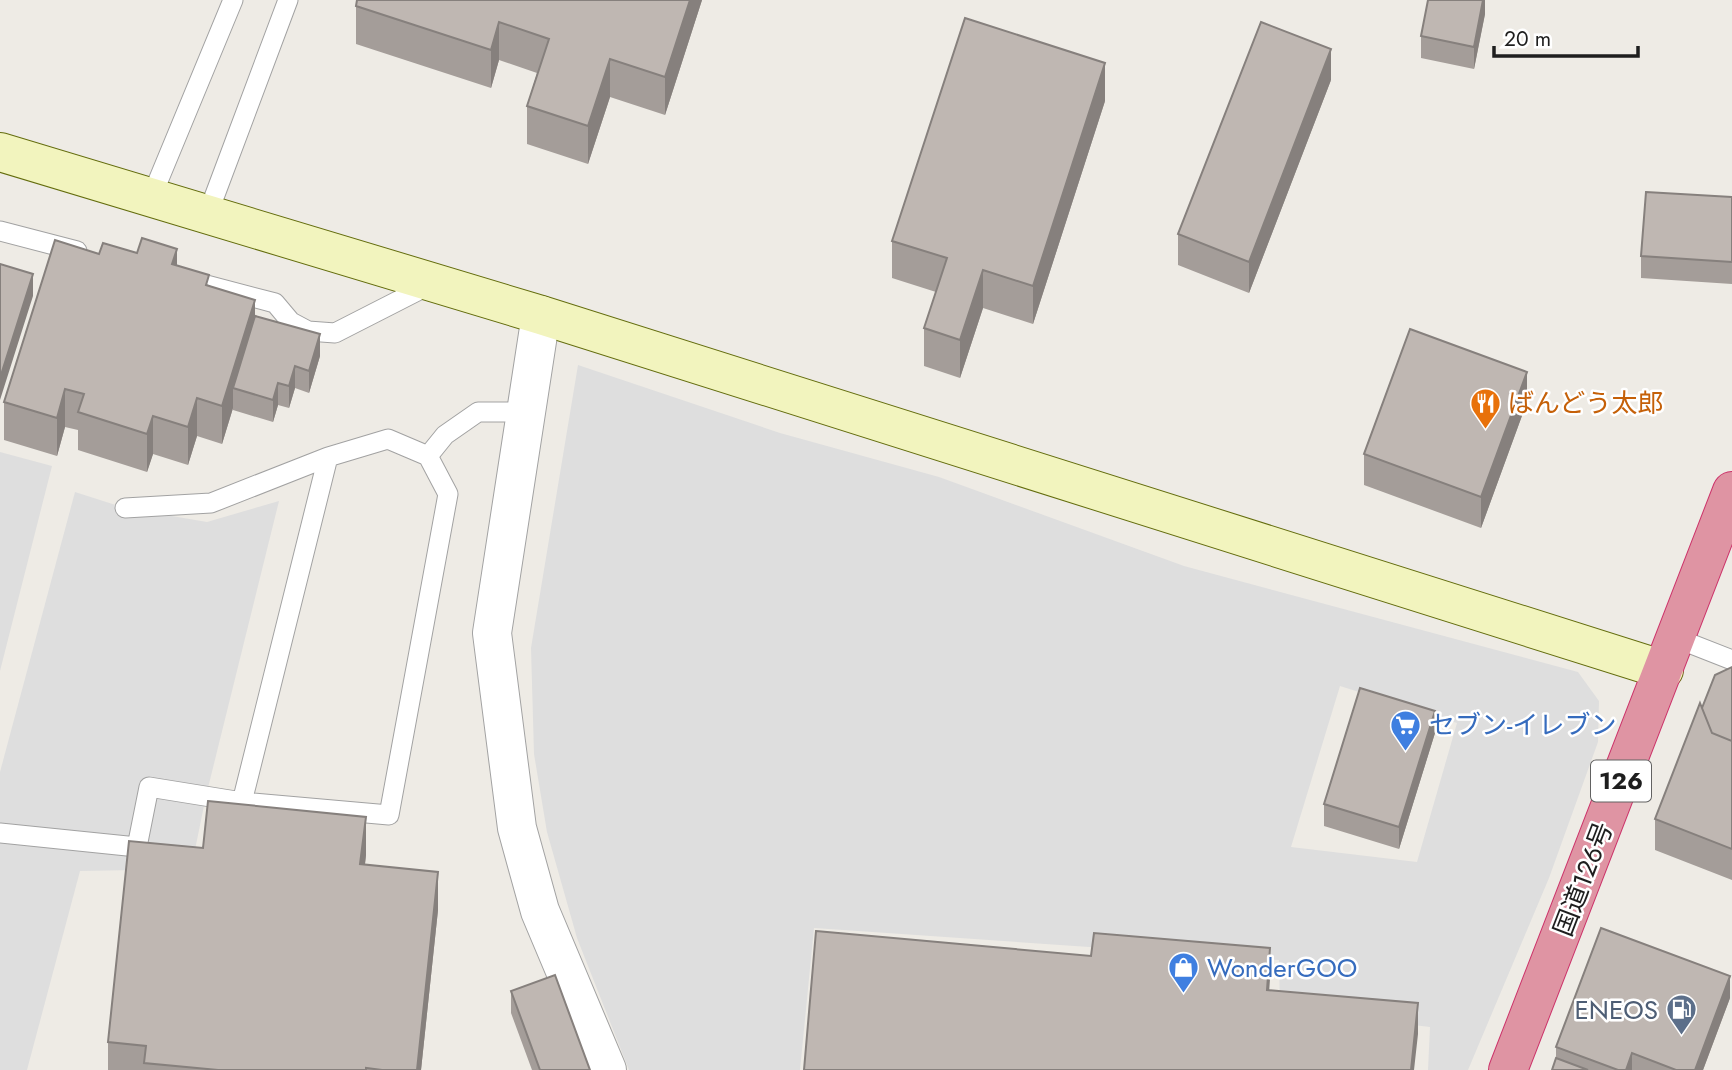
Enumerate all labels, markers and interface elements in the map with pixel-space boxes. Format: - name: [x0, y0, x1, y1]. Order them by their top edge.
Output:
- scale bar: [1494, 14, 1638, 58]
- text: 20 m: [1504, 24, 1551, 54]
- place label: ばんどう太郎: [1508, 384, 1663, 422]
- restaurant icon: ばんどう太郎: [1468, 386, 1502, 430]
- place label: セブン-イレブン: [1429, 706, 1616, 744]
- supermarket icon: セブン-イレブン: [1389, 708, 1423, 752]
- road number: 126: [1591, 760, 1651, 802]
- street label: 国道126号: [1544, 816, 1622, 942]
- place label: WonderGOO: [1207, 949, 1357, 987]
- shop icon: WonderGOO: [1167, 951, 1201, 995]
- place label: ENEOS: [1574, 991, 1658, 1029]
- fuel station icon: ENEOS: [1664, 993, 1698, 1037]

